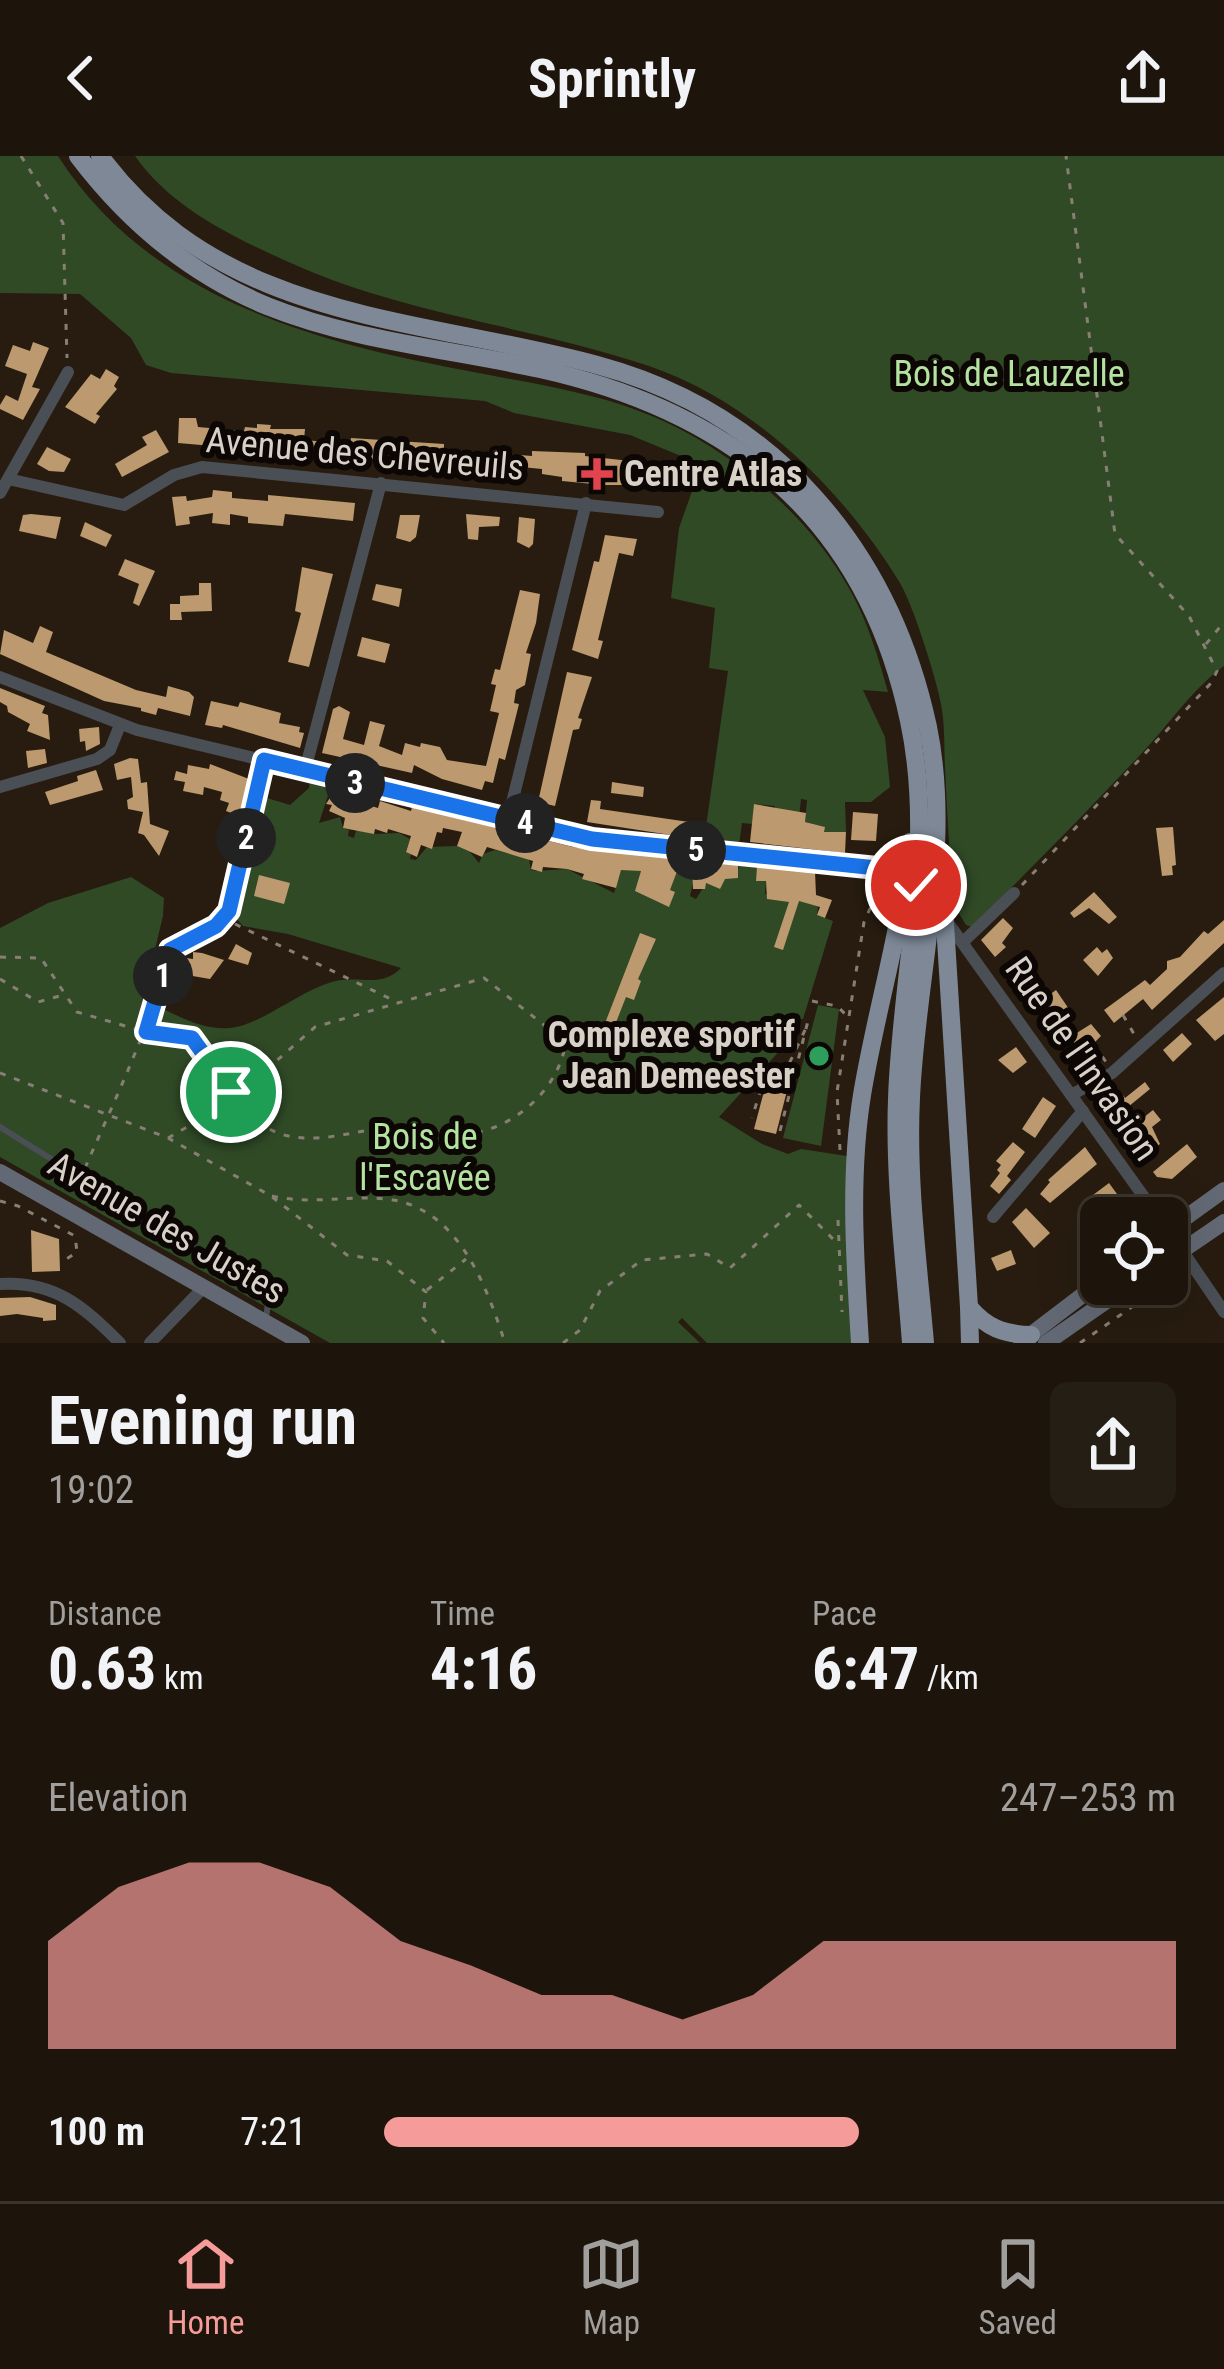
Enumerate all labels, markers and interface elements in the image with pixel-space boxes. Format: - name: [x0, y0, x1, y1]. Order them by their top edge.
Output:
- icon: back: [48, 45, 114, 111]
- icon: share: [1110, 45, 1176, 111]
- text: Sprintly: [528, 47, 696, 110]
- park label: Bois de Lauzelle: [893, 353, 1125, 395]
- street label: Avenue des Chevreuils: [204, 419, 526, 489]
- place label: Centre Atlas: [624, 453, 802, 495]
- marker: Centre Atlas: [581, 458, 613, 490]
- pin: 3: [325, 753, 385, 813]
- text: 3: [347, 763, 363, 802]
- pin: 4: [495, 793, 555, 853]
- text: 4: [517, 803, 533, 842]
- pin: 2: [216, 808, 276, 868]
- text: 2: [238, 818, 254, 857]
- pin: 5: [666, 820, 726, 880]
- text: 5: [688, 830, 704, 869]
- pin: [865, 834, 967, 936]
- icon: check: [883, 852, 949, 918]
- pin: 1: [133, 946, 193, 1006]
- street label: Rue de l'Invasion: [996, 949, 1168, 1169]
- text: 1: [155, 956, 171, 995]
- place label: Complexe sportif Jean Demeester: [548, 1014, 795, 1097]
- pin: [180, 1041, 282, 1143]
- marker: Complexe sportif Jean Demeester: [806, 1043, 832, 1069]
- icon: arrive: [198, 1059, 264, 1125]
- park label: Bois de l'Escavée: [359, 1116, 491, 1199]
- street label: Avenue des Justes: [41, 1143, 293, 1313]
- map controls: [1080, 1197, 1188, 1305]
- button: locate: [1080, 1197, 1188, 1305]
- button: share: [1050, 1382, 1176, 1508]
- text: Evening run: [48, 1383, 357, 1460]
- text: 19:02: [48, 1467, 134, 1513]
- text: Distance: [48, 1594, 162, 1633]
- text: Time: [430, 1594, 495, 1633]
- text: Pace: [812, 1594, 877, 1633]
- text: 0.63: [48, 1633, 156, 1704]
- text: 4:16: [430, 1633, 537, 1704]
- text: 6:47: [812, 1633, 919, 1704]
- text: km: [156, 1658, 204, 1697]
- text: /km: [919, 1658, 979, 1697]
- text: Elevation: [48, 1775, 188, 1821]
- text: 247–253 m: [1000, 1775, 1176, 1821]
- text: 100 m: [48, 2109, 145, 2155]
- text: 7:21: [240, 2109, 307, 2155]
- tab: Home: [167, 2231, 244, 2342]
- tab: Map: [578, 2231, 644, 2342]
- tab: Saved: [979, 2231, 1057, 2342]

